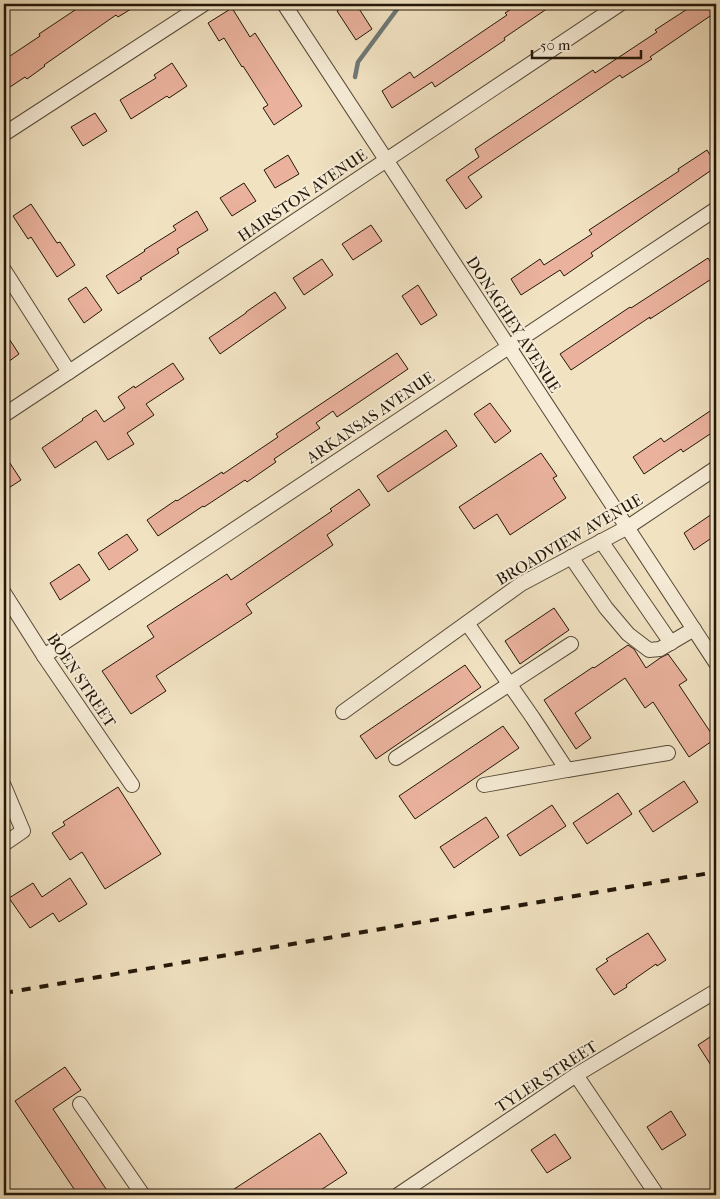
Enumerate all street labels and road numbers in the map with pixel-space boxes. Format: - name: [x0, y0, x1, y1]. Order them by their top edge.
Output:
- street label: HAIRSTON AVENUE: [234, 145, 371, 246]
- street label: DONAGHEY AVENUE: [462, 253, 565, 396]
- street label: ARKANSAS AVENUE: [302, 367, 438, 468]
- street label: BROADVIEW AVENUE: [493, 490, 646, 589]
- street label: BOEN STREET: [43, 630, 120, 731]
- street label: TYLER STREET: [492, 1036, 601, 1116]

